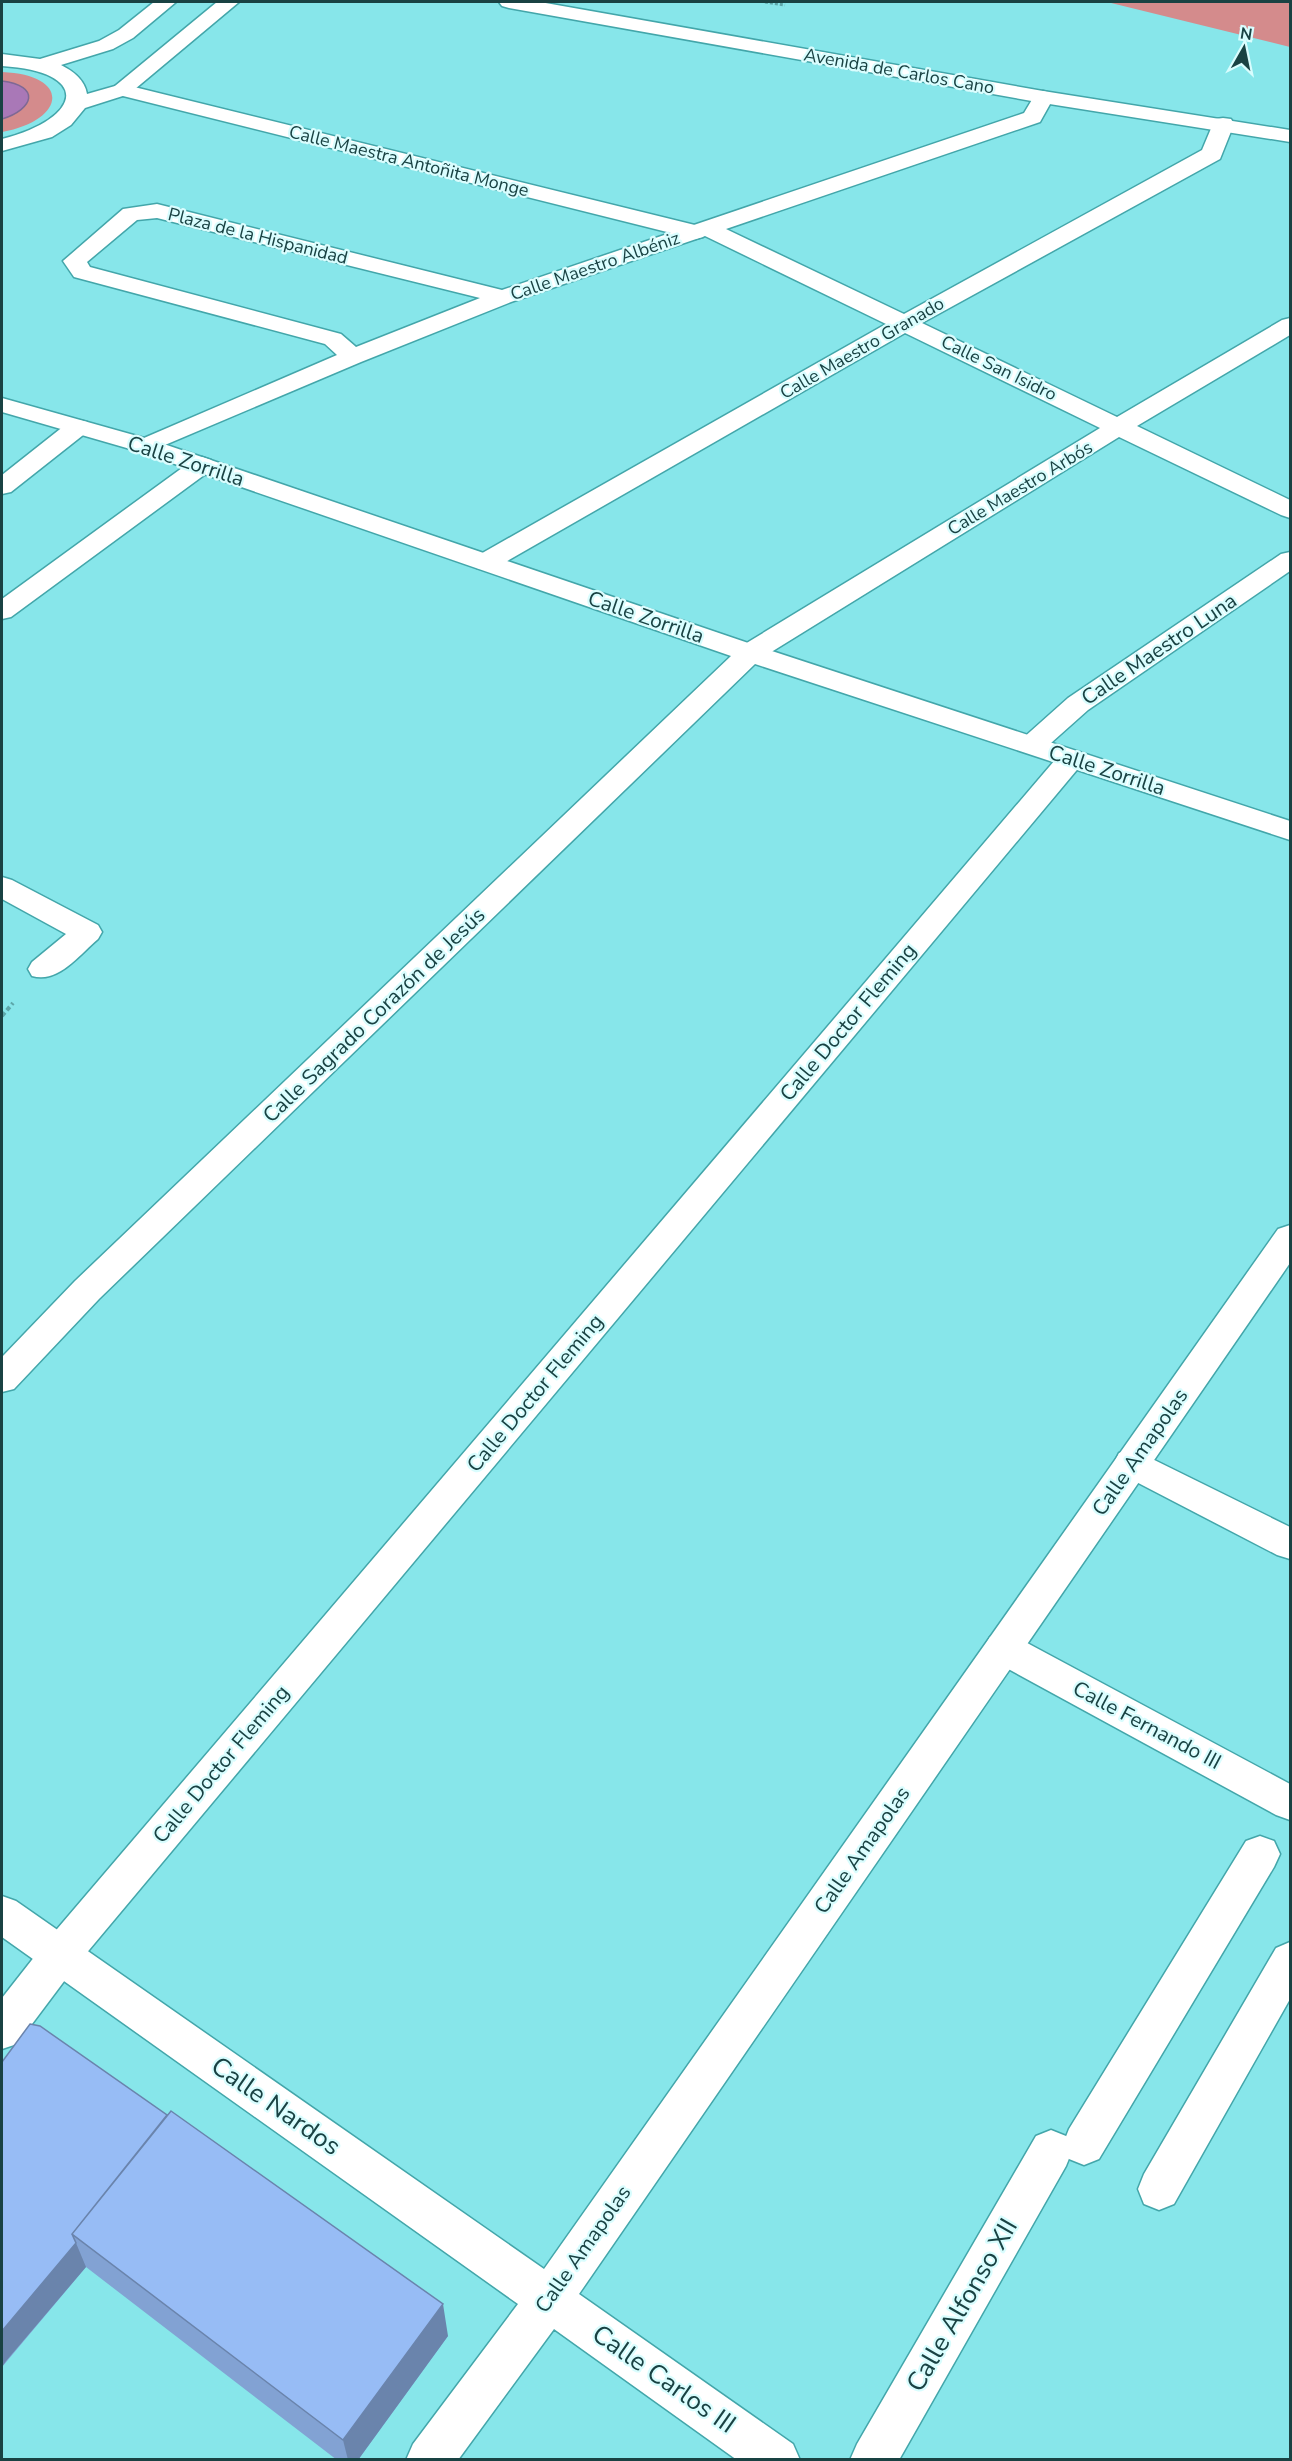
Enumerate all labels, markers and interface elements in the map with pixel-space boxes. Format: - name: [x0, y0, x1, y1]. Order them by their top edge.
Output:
- north arrow: [1214, 18, 1274, 78]
- text: N: [1239, 22, 1254, 46]
- street label: Avenida de Carlos Cano: [802, 42, 996, 100]
- street label: Calle Maestra Antoñita Monge: [287, 120, 531, 202]
- street label: Plaza de la Hispanidad: [166, 202, 350, 270]
- street label: Calle Maestro Albéniz: [507, 226, 683, 306]
- street label: Calle Maestro Granado: [776, 291, 948, 405]
- street label: Calle San Isidro: [937, 330, 1061, 406]
- street label: Calle Zorrilla: [124, 429, 248, 493]
- street label: Calle Maestro Arbós: [943, 435, 1097, 541]
- street label: Calle Zorrilla: [584, 584, 708, 650]
- street label: Calle Maestro Luna: [1076, 587, 1242, 711]
- street label: Calle Zorrilla: [1045, 738, 1169, 802]
- street label: Calle Sagrado Corazón de Jesús: [257, 901, 491, 1129]
- street label: Calle Doctor Fleming: [773, 937, 923, 1107]
- street label: Calle Doctor Fleming: [460, 1308, 610, 1478]
- street label: Calle Amapolas: [1086, 1383, 1194, 1521]
- street label: Calle Fernando III: [1068, 1674, 1226, 1776]
- street label: Calle Doctor Fleming: [146, 1679, 296, 1849]
- street label: Calle Amapolas: [808, 1781, 916, 1919]
- street label: Calle Nardos: [204, 2048, 348, 2164]
- street label: Calle Amapolas: [529, 2180, 637, 2318]
- street label: Calle Alfonso XII: [898, 2212, 1026, 2398]
- street label: Calle Carlos III: [585, 2316, 743, 2442]

